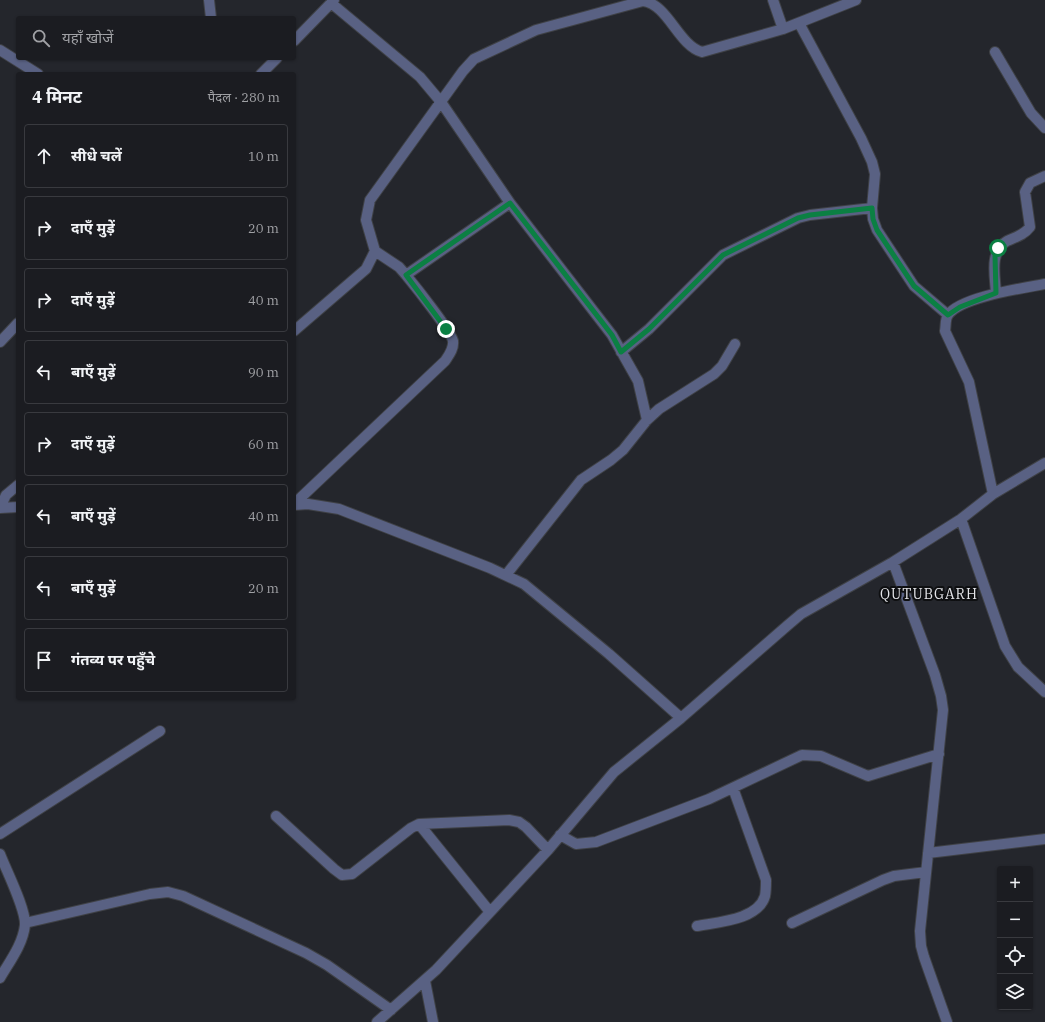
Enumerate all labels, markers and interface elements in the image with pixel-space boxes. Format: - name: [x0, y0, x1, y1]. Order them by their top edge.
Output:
- search box: [16, 16, 296, 60]
- icon: search: [30, 27, 52, 49]
- text: यहाँ खोजें: [62, 28, 113, 47]
- text: 4 मिनट: [32, 86, 82, 108]
- text: पैदल · 280 m: [208, 89, 280, 106]
- icon: ahead: [33, 145, 55, 167]
- text: सीधे चलें: [71, 146, 122, 165]
- text: 10 m: [248, 148, 279, 165]
- icon: right: [33, 217, 55, 239]
- text: दाएँ मुड़ें: [71, 218, 115, 237]
- text: 20 m: [248, 220, 279, 237]
- route start: [989, 239, 1007, 257]
- icon: right: [33, 289, 55, 311]
- text: दाएँ मुड़ें: [71, 290, 115, 309]
- text: 40 m: [248, 292, 279, 309]
- route end: [437, 320, 455, 338]
- icon: left: [33, 361, 55, 383]
- text: बाएँ मुड़ें: [71, 362, 116, 381]
- text: 90 m: [248, 364, 279, 381]
- icon: right: [33, 433, 55, 455]
- text: दाएँ मुड़ें: [71, 434, 115, 453]
- text: 60 m: [248, 436, 279, 453]
- icon: left: [33, 505, 55, 527]
- text: बाएँ मुड़ें: [71, 506, 116, 525]
- text: 40 m: [248, 508, 279, 525]
- icon: left: [33, 577, 55, 599]
- text: बाएँ मुड़ें: [71, 578, 116, 597]
- text: 20 m: [248, 580, 279, 597]
- district label: QUTUBGARH: [880, 585, 978, 603]
- icon: arrive: [33, 649, 55, 671]
- text: गंतव्य पर पहुँचे: [71, 650, 155, 669]
- map controls: [997, 866, 1033, 1010]
- button: +: [997, 866, 1033, 902]
- button: −: [997, 902, 1033, 938]
- button: locate: [997, 938, 1033, 974]
- button: layers: [997, 974, 1033, 1010]

